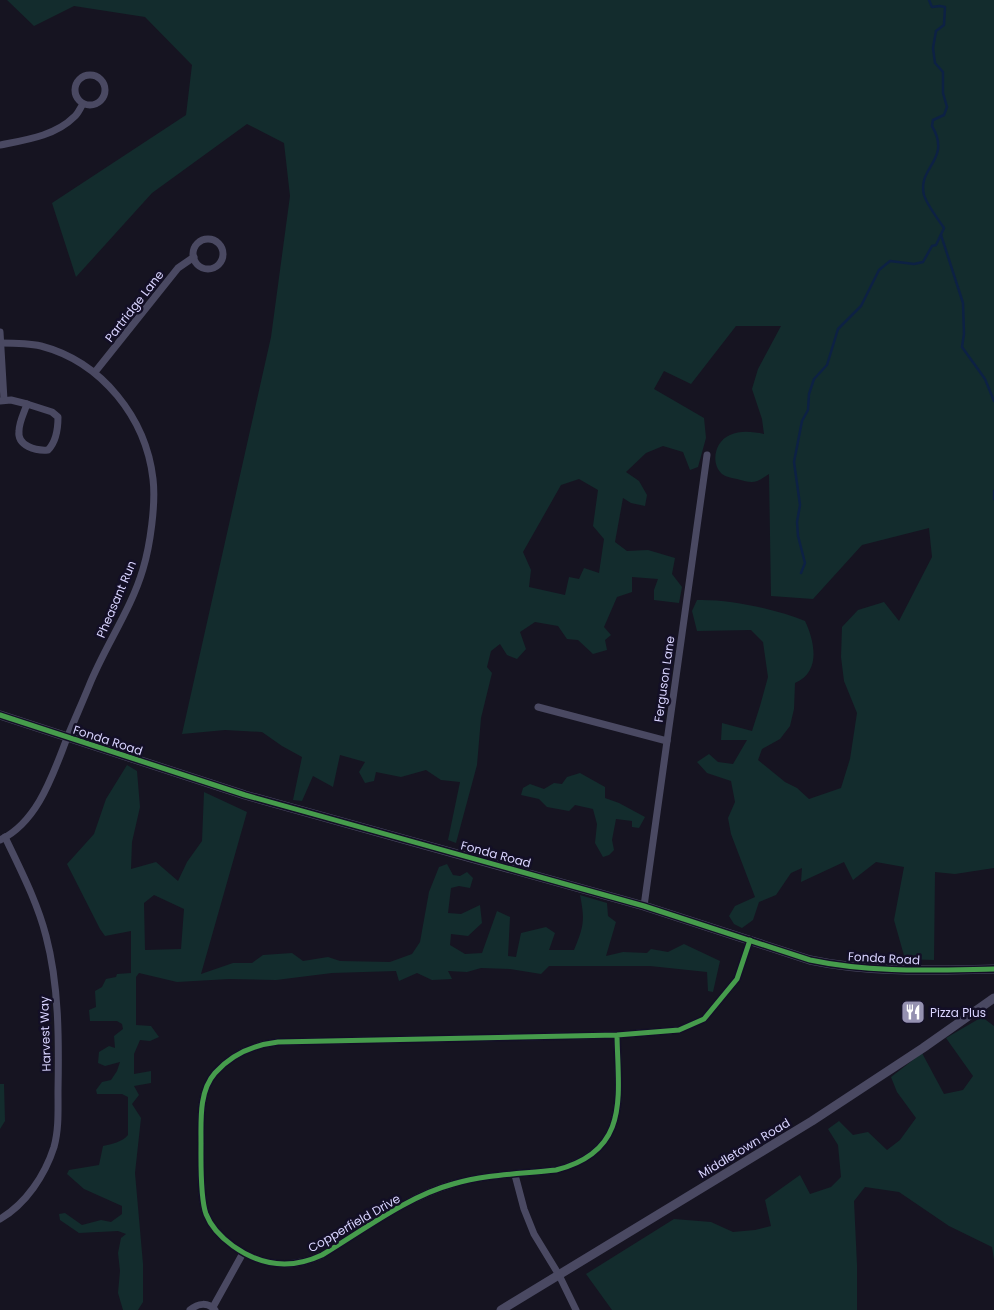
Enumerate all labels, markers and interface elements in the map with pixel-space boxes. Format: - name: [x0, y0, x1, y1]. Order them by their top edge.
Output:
- street label: Partridge Lane: [101, 267, 167, 345]
- street label: Pheasant Run: [92, 558, 140, 640]
- street label: Ferguson Lane: [650, 635, 678, 723]
- street label: Fonda Road: [71, 721, 145, 759]
- street label: Fonda Road: [459, 836, 533, 872]
- street label: Fonda Road: [848, 948, 920, 968]
- street label: Harvest Way: [35, 996, 55, 1072]
- restaurant icon: Pizza Plus: [900, 999, 926, 1025]
- place label: Pizza Plus: [930, 1004, 986, 1021]
- street label: Middletown Road: [695, 1114, 793, 1182]
- street label: Copperfield Drive: [305, 1190, 403, 1256]

